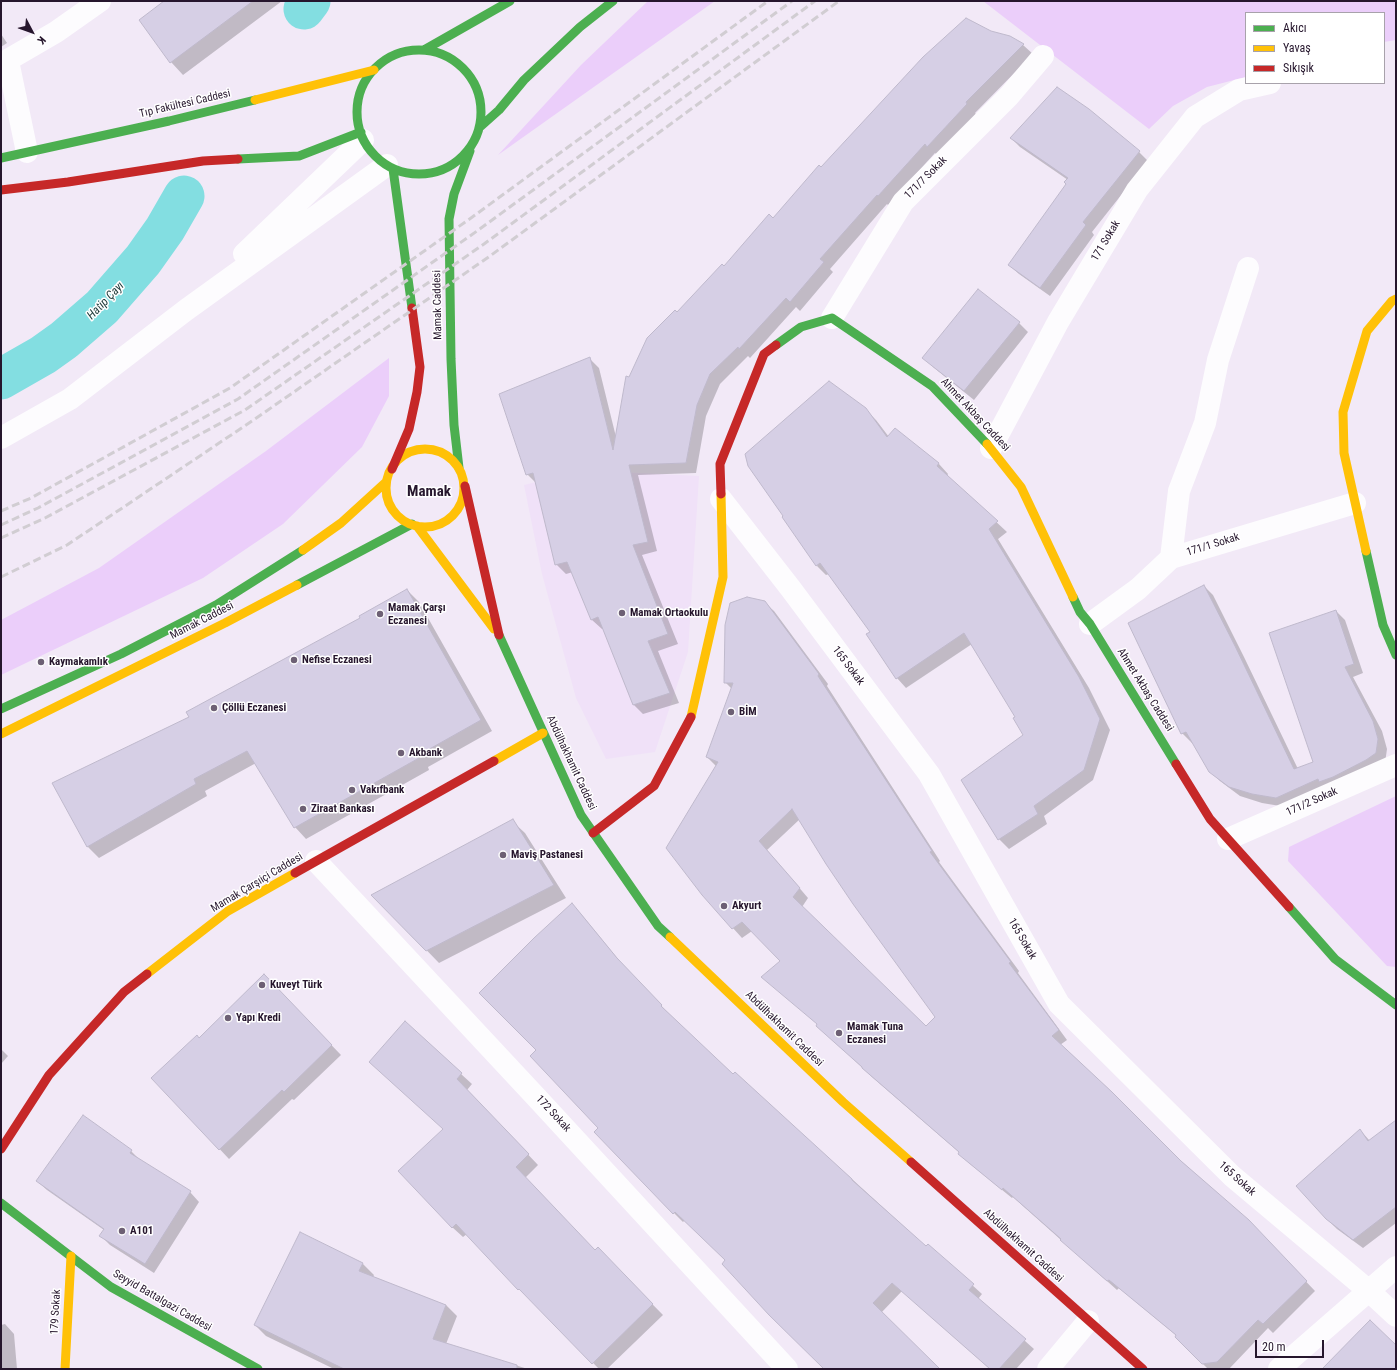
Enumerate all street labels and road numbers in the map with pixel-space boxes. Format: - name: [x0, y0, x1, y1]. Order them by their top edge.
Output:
- street label: Tıp Fakültesi Caddesi: [138, 87, 232, 121]
- street label: 171/7 Sokak: [902, 154, 950, 202]
- street label: 171 Sokak: [1089, 218, 1123, 264]
- street label: Mamak Caddesi: [431, 270, 445, 340]
- street label: Ahmet Akbaş Caddesi: [938, 376, 1012, 454]
- street label: 171/1 Sokak: [1185, 531, 1241, 559]
- street label: Mamak Caddesi: [168, 599, 236, 643]
- street label: 165 Sokak: [829, 644, 867, 688]
- street label: Ahmet Akbaş Caddesi: [1114, 646, 1176, 734]
- street label: Abdülhakhamit Caddesi: [543, 714, 599, 812]
- street label: 171/2 Sokak: [1284, 785, 1340, 819]
- street label: Mamak Çarşıiçi Caddesi: [209, 850, 305, 916]
- street label: 165 Sokak: [1005, 916, 1039, 962]
- street label: Abdülhakhamit Caddesi: [742, 989, 826, 1069]
- street label: 172 Sokak: [533, 1093, 573, 1135]
- street label: 165 Sokak: [1216, 1159, 1258, 1199]
- street label: Abdülhakhamit Caddesi: [980, 1207, 1066, 1285]
- street label: Seyyid Battalgazi Caddesi: [110, 1267, 214, 1335]
- street label: 179 Sokak: [48, 1289, 64, 1335]

